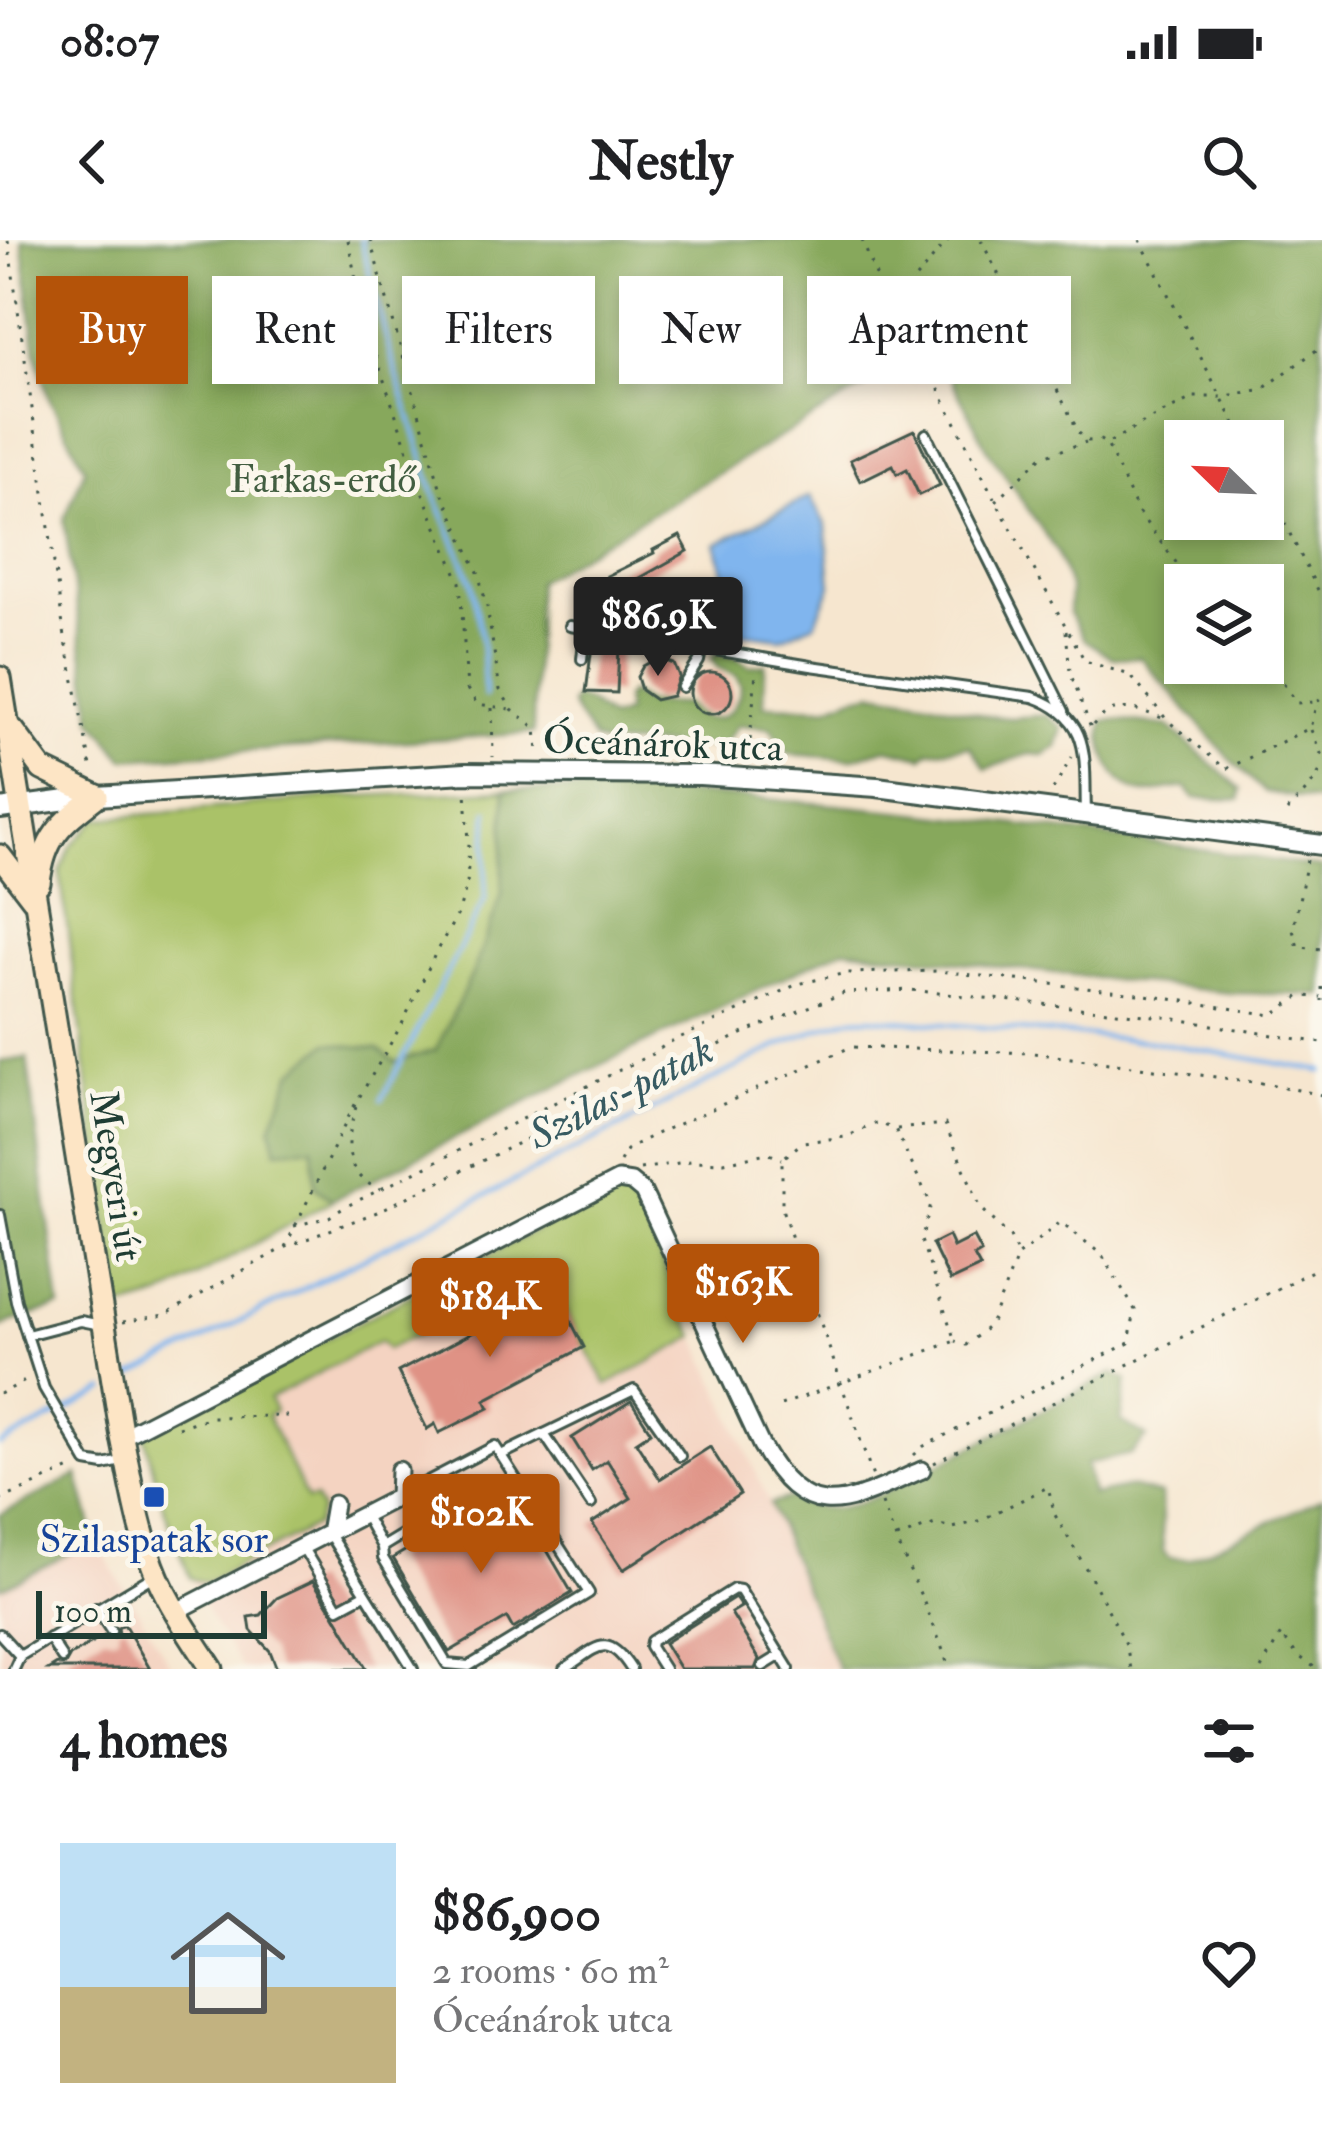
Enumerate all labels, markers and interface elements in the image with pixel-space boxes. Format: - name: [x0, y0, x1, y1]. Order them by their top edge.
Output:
- text: 08:07: [60, 14, 159, 70]
- text: Nestly: [589, 128, 733, 196]
- icon: back: [60, 129, 126, 195]
- icon: search: [1196, 129, 1262, 195]
- chip: Buy: [36, 276, 188, 384]
- chip: Rent: [212, 276, 378, 384]
- chip: Filters: [402, 276, 595, 384]
- chip: New: [619, 276, 783, 384]
- chip: Apartment: [807, 276, 1071, 384]
- north arrow: [1164, 420, 1284, 540]
- map controls: [1164, 420, 1284, 684]
- park label: Farkas-erdő: [230, 455, 418, 504]
- button: layers: [1164, 564, 1284, 684]
- pin: $86.9K: [560, 577, 756, 679]
- text: $86.9K: [601, 591, 715, 640]
- street label: Óceánárok utca: [542, 715, 785, 773]
- water label: Szilas-patak: [519, 1024, 722, 1162]
- street label: Megyeri út: [78, 1087, 154, 1265]
- pin: $163K: [659, 1244, 827, 1346]
- pin: $184K: [406, 1258, 574, 1360]
- text: $163K: [694, 1258, 792, 1307]
- text: $184K: [439, 1272, 541, 1321]
- pin: $102K: [397, 1474, 565, 1576]
- marker: Szilaspatak sor: [141, 1484, 167, 1510]
- text: $102K: [430, 1488, 532, 1537]
- place label: Szilaspatak sor: [40, 1515, 269, 1564]
- scale bar: [36, 1585, 267, 1638]
- text: 100 m: [54, 1591, 132, 1632]
- icon: filters: [1196, 1708, 1262, 1774]
- text: 4 homes: [60, 1709, 228, 1773]
- text: $86,900: [432, 1882, 601, 1946]
- icon: home: [156, 1891, 300, 2035]
- icon: heart: [1196, 1930, 1262, 1996]
- text: 2 rooms · 60 m²: [432, 1946, 669, 1995]
- text: Óceánárok utca: [432, 1995, 672, 2044]

